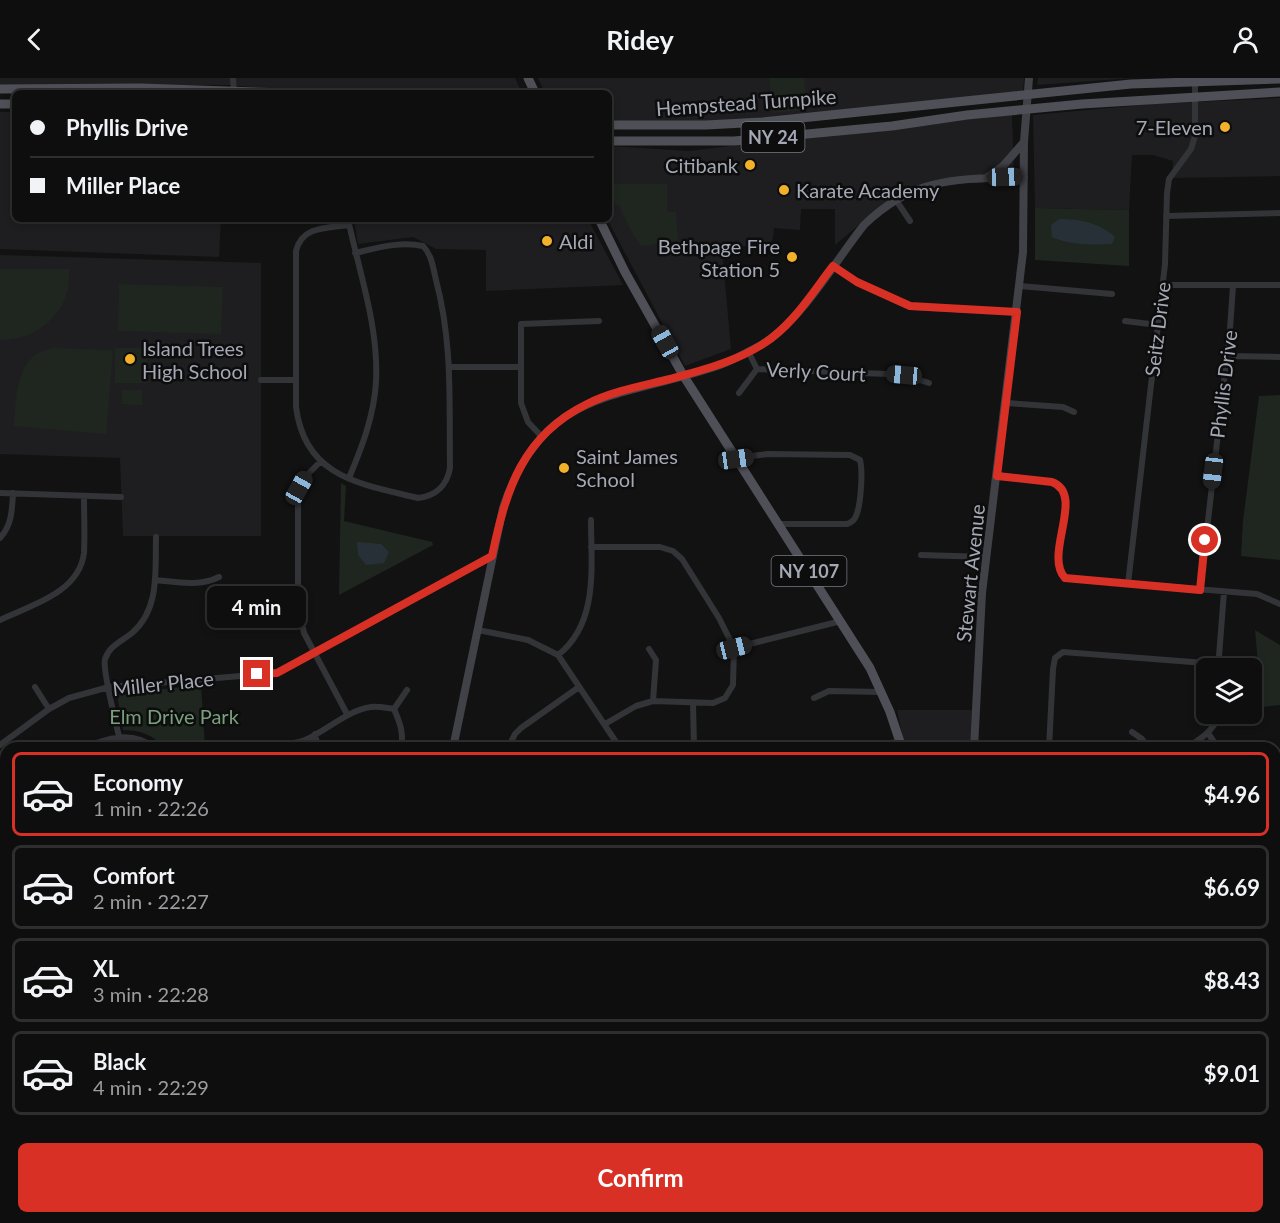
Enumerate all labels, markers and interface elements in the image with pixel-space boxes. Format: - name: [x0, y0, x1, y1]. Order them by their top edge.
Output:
- icon: back: [18, 23, 51, 56]
- text: Ridey: [606, 23, 674, 56]
- icon: person: [1229, 23, 1262, 56]
- street label: Hempstead Turnpike: [655, 84, 837, 120]
- text: Phyllis Drive: [66, 114, 188, 141]
- place label: 7-Eleven: [1136, 115, 1213, 139]
- marker: 7-Eleven: [1218, 120, 1232, 134]
- road number: NY 24: [742, 122, 804, 152]
- place label: Citibank: [665, 153, 739, 177]
- marker: Citibank: [743, 158, 757, 172]
- car: [987, 167, 1023, 187]
- text: Miller Place: [66, 172, 180, 199]
- place label: Karate Academy: [796, 178, 940, 202]
- marker: Karate Academy: [777, 183, 791, 197]
- place label: Aldi: [559, 229, 593, 253]
- marker: Aldi: [540, 234, 554, 248]
- place label: Bethpage Fire Station 5: [658, 234, 780, 281]
- marker: Bethpage Fire Station 5: [785, 250, 799, 264]
- street label: Seitz Drive: [1139, 280, 1175, 378]
- car: [648, 322, 682, 362]
- street label: Phyllis Drive: [1204, 329, 1242, 439]
- place label: Island Trees High School: [142, 336, 248, 383]
- marker: Island Trees High School: [123, 352, 137, 366]
- street label: Verly Court: [766, 356, 866, 386]
- car: [885, 364, 923, 386]
- place label: Saint James School: [576, 444, 678, 491]
- car: [717, 448, 755, 470]
- car: [1202, 452, 1224, 490]
- marker: Saint James School: [557, 461, 571, 475]
- car: [282, 468, 316, 508]
- street label: Stewart Avenue: [951, 503, 989, 643]
- route start: [1191, 526, 1218, 553]
- road number: NY 107: [772, 556, 846, 586]
- callout: 4 min: [208, 587, 306, 629]
- text: 4 min: [232, 595, 281, 619]
- car: [714, 635, 754, 661]
- map controls: [1196, 658, 1262, 724]
- button: layers: [1196, 658, 1262, 724]
- route end: [243, 660, 270, 687]
- street label: Miller Place: [111, 666, 215, 700]
- park label: Elm Drive Park: [109, 704, 240, 728]
- icon: car: [21, 767, 75, 821]
- text: Economy: [93, 769, 183, 796]
- text: $4.96: [1204, 781, 1260, 808]
- text: 1 min · 22:26: [93, 796, 209, 820]
- icon: car: [21, 860, 75, 914]
- text: Comfort: [93, 862, 175, 889]
- text: $6.69: [1204, 874, 1260, 901]
- text: 2 min · 22:27: [93, 889, 209, 913]
- icon: car: [21, 953, 75, 1007]
- text: XL: [93, 955, 119, 982]
- text: $8.43: [1204, 967, 1260, 994]
- text: 3 min · 22:28: [93, 982, 209, 1006]
- icon: car: [21, 1046, 75, 1100]
- text: Black: [93, 1048, 146, 1075]
- text: $9.01: [1204, 1060, 1260, 1087]
- text: 4 min · 22:29: [93, 1075, 209, 1099]
- button: Confirm: [18, 1143, 1263, 1212]

